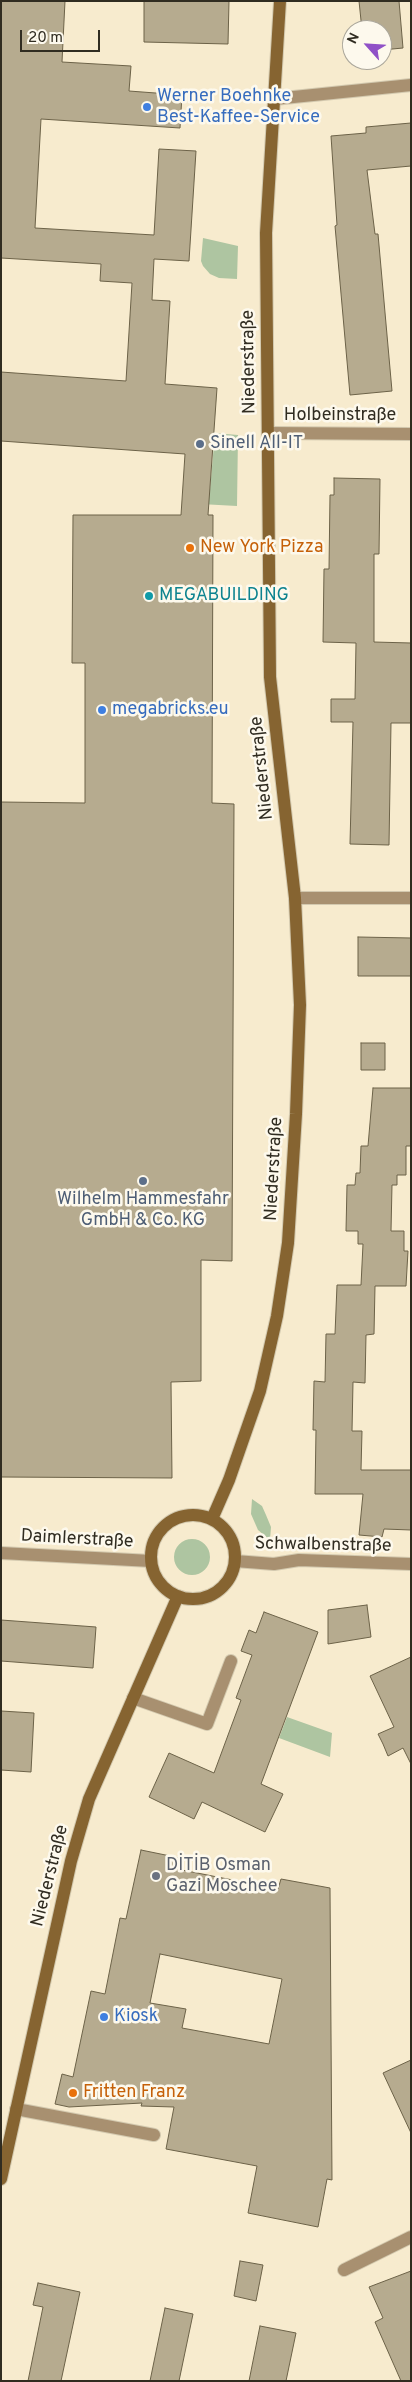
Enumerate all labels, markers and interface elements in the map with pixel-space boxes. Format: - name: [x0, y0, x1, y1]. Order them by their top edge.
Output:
- scale bar: [22, 20, 102, 52]
- north arrow: [342, 20, 392, 70]
- text: 20 m: [28, 29, 63, 48]
- text: N: [344, 30, 364, 47]
- place label: Werner Boehnke Best-Kaffee-Service: [157, 86, 320, 128]
- marker: Werner Boehnke Best-Kaffee-Service: [141, 101, 153, 113]
- street label: Niederstraße: [238, 310, 262, 414]
- street label: Holbeinstraße: [284, 405, 396, 427]
- place label: Sinell All-IT: [210, 433, 303, 455]
- marker: Sinell All-IT: [194, 438, 206, 450]
- place label: New York Pizza: [200, 537, 323, 559]
- marker: New York Pizza: [184, 542, 196, 554]
- place label: MEGABUILDING: [159, 585, 289, 607]
- marker: MEGABUILDING: [143, 590, 155, 602]
- place label: megabricks.eu: [112, 699, 229, 721]
- marker: megabricks.eu: [96, 704, 108, 716]
- street label: Niederstraße: [247, 715, 279, 821]
- street label: Niederstraße: [261, 1116, 289, 1222]
- marker: Wilhelm Hammesfahr GmbH & Co. KG: [137, 1175, 149, 1187]
- place label: Wilhelm Hammesfahr GmbH & Co. KG: [57, 1189, 229, 1232]
- street label: Daimlerstraße: [20, 1526, 134, 1554]
- street label: Schwalbenstraße: [254, 1534, 392, 1558]
- street label: Niederstraße: [28, 1823, 74, 1929]
- place label: DİTİB Osman Gazi Moschee: [166, 1855, 277, 1898]
- marker: DİTİB Osman Gazi Moschee: [150, 1870, 162, 1882]
- place label: Kiosk: [114, 2006, 158, 2028]
- marker: Kiosk: [98, 2011, 110, 2023]
- place label: Fritten Franz: [83, 2082, 185, 2104]
- marker: Fritten Franz: [67, 2087, 79, 2099]

